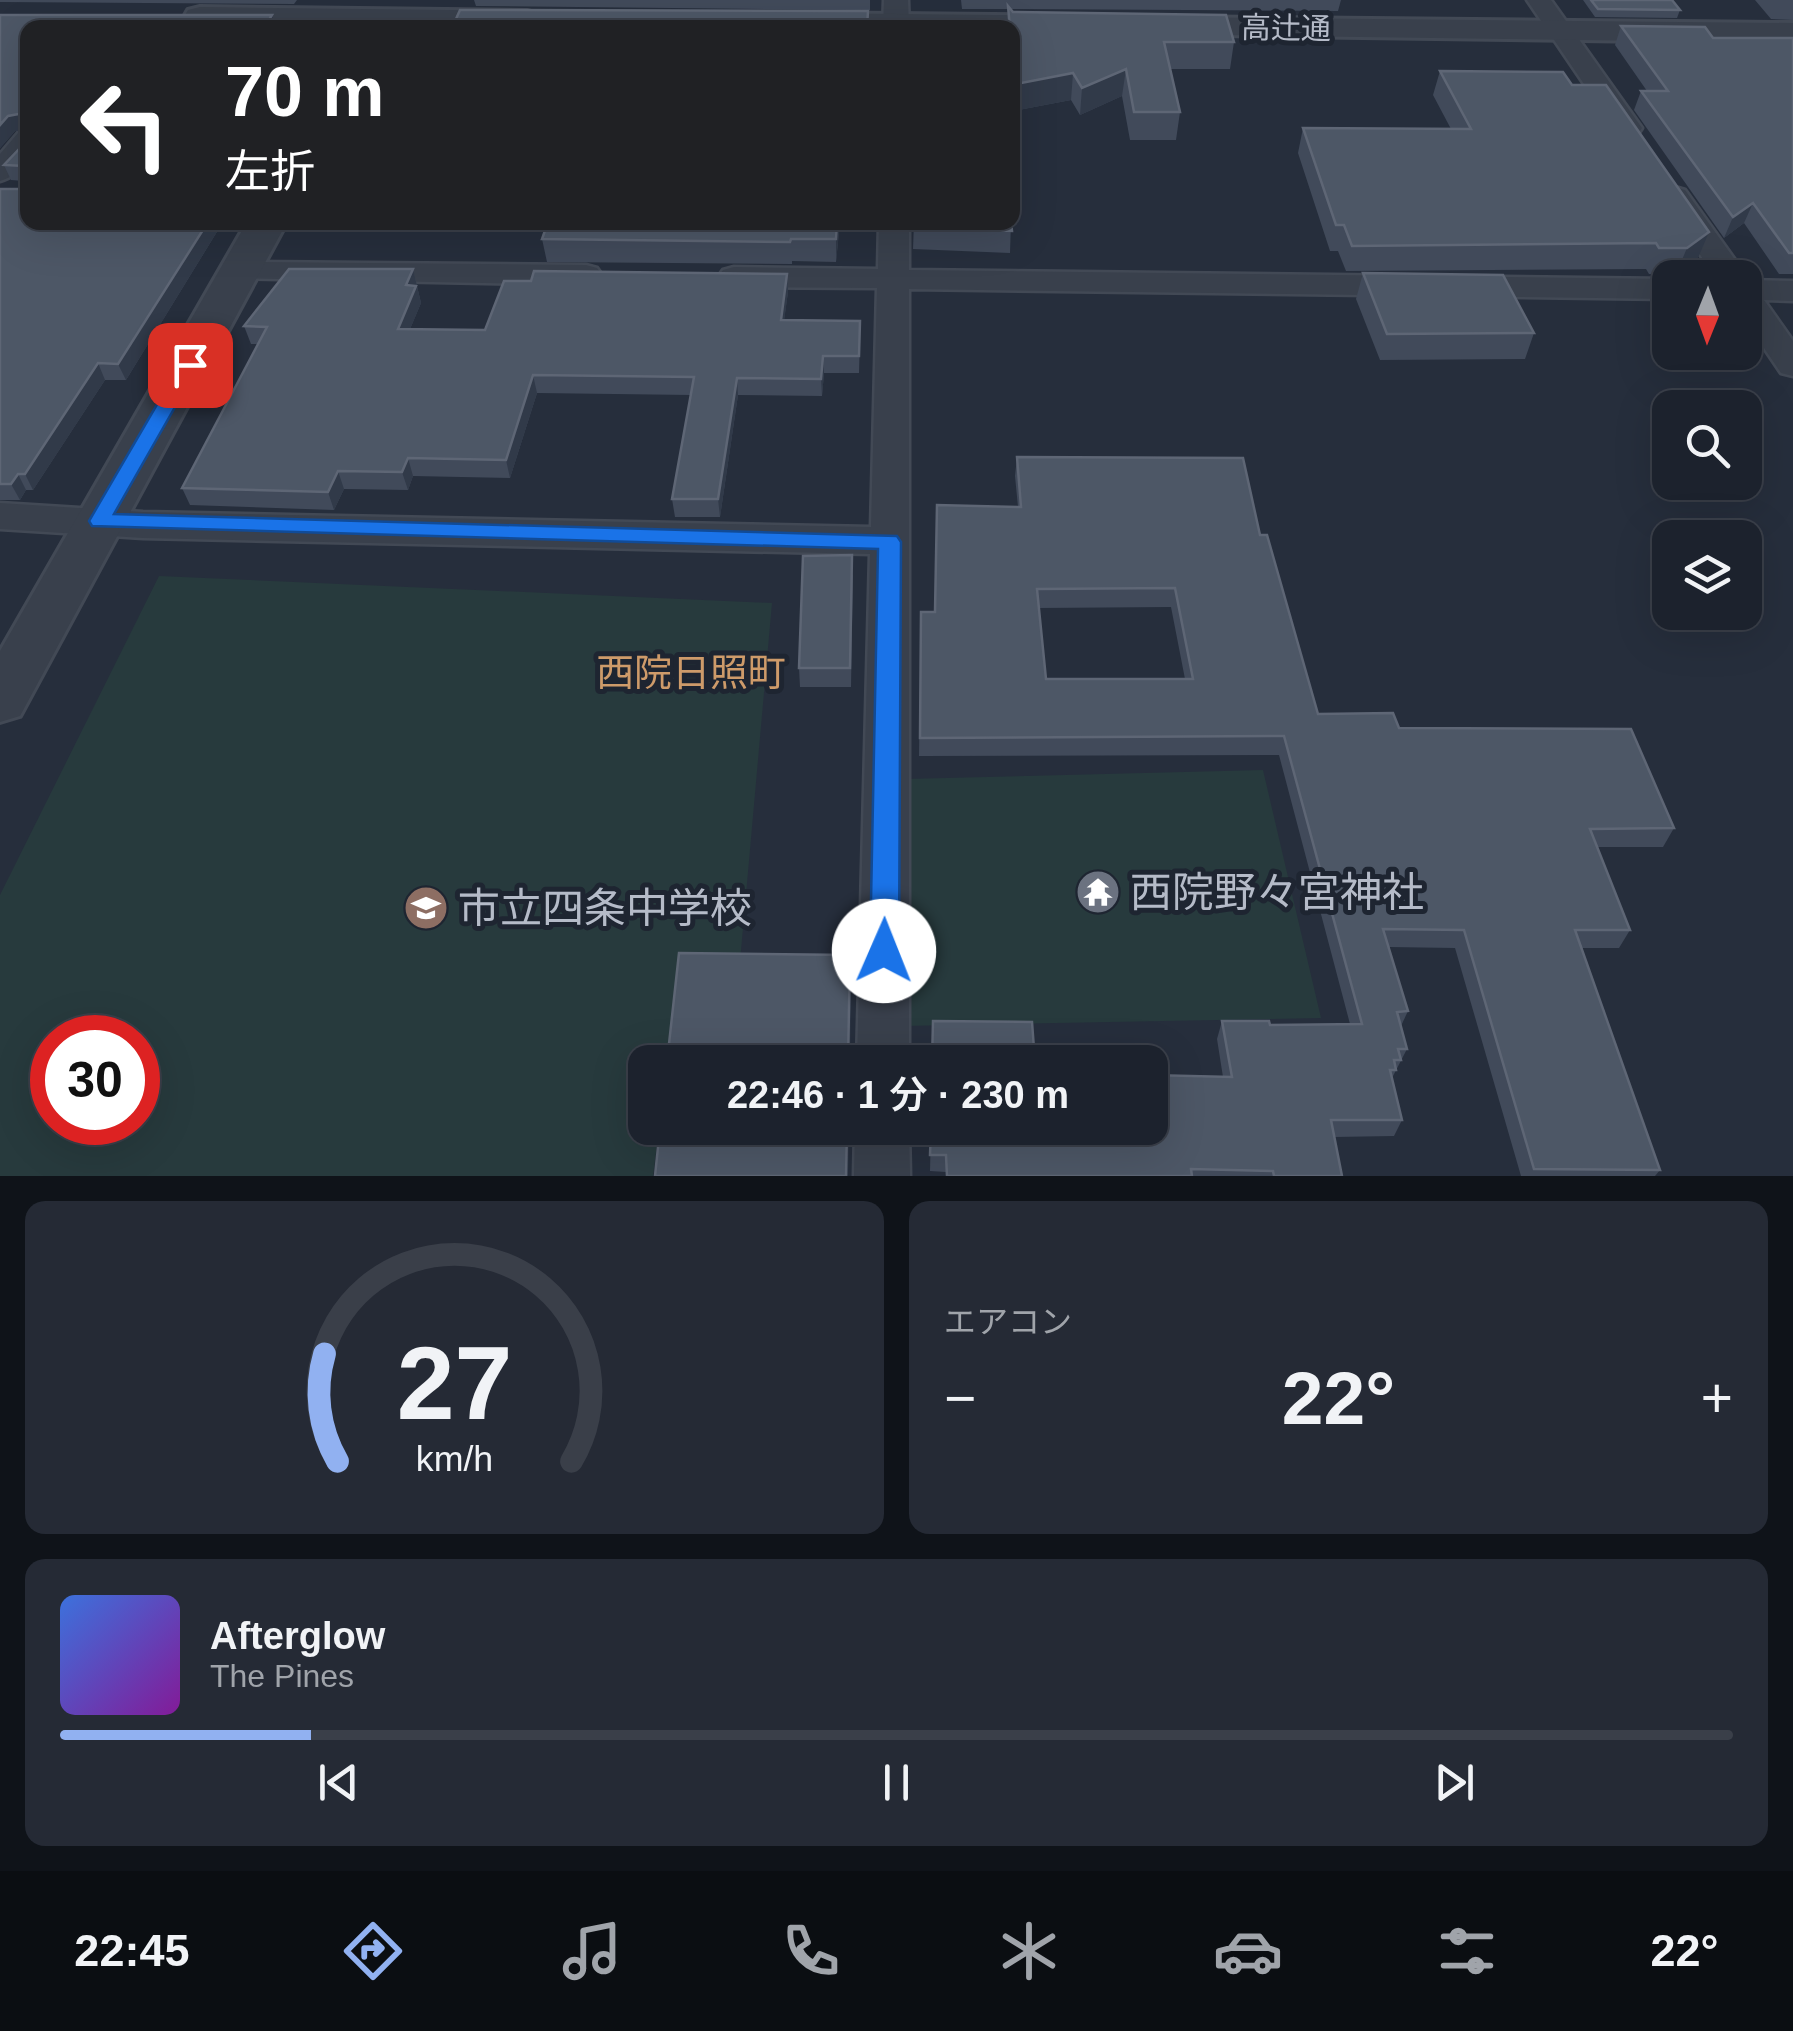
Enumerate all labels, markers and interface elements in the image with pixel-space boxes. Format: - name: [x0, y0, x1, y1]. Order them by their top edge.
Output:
- street label: 高辻通: [1241, 11, 1331, 45]
- text: 70 m: [225, 53, 385, 131]
- icon: left: [60, 60, 190, 190]
- text: 左折: [225, 146, 315, 197]
- north arrow: [1652, 260, 1762, 370]
- map controls: [1652, 260, 1762, 630]
- pin: [148, 323, 233, 408]
- icon: arrive: [163, 338, 218, 393]
- button: search: [1652, 390, 1762, 500]
- button: layers: [1652, 520, 1762, 630]
- district label: 西院日照町: [596, 652, 786, 694]
- temple icon: 西院野々宮神社: [1075, 869, 1121, 915]
- place label: 西院野々宮神社: [1130, 869, 1424, 916]
- school or university icon: 市立四条中学校: [403, 885, 449, 931]
- place label: 市立四条中学校: [458, 885, 752, 932]
- position arrow: [832, 899, 936, 1003]
- speed limit sign: 30: [30, 1015, 160, 1145]
- text: 22:46 · 1 分 · 230 m: [727, 1074, 1069, 1116]
- text: エアコン: [944, 1304, 1072, 1340]
- text: 27: [397, 1325, 512, 1441]
- text: 22°: [1282, 1356, 1395, 1440]
- text: −: [944, 1367, 976, 1429]
- text: +: [1701, 1367, 1733, 1429]
- text: km/h: [416, 1439, 493, 1479]
- text: Afterglow: [210, 1615, 385, 1657]
- text: The Pines: [210, 1658, 354, 1694]
- icon: previous: [311, 1755, 366, 1810]
- icon: pause: [869, 1755, 924, 1810]
- icon: next: [1427, 1755, 1482, 1810]
- icon: directions: [338, 1916, 408, 1986]
- icon: music: [557, 1916, 627, 1986]
- icon: phone: [776, 1916, 846, 1986]
- icon: climate: [994, 1916, 1064, 1986]
- icon: car: [1213, 1916, 1283, 1986]
- icon: filters: [1432, 1916, 1502, 1986]
- text: 22:45: [74, 1925, 189, 1976]
- text: 22°: [1650, 1925, 1719, 1976]

